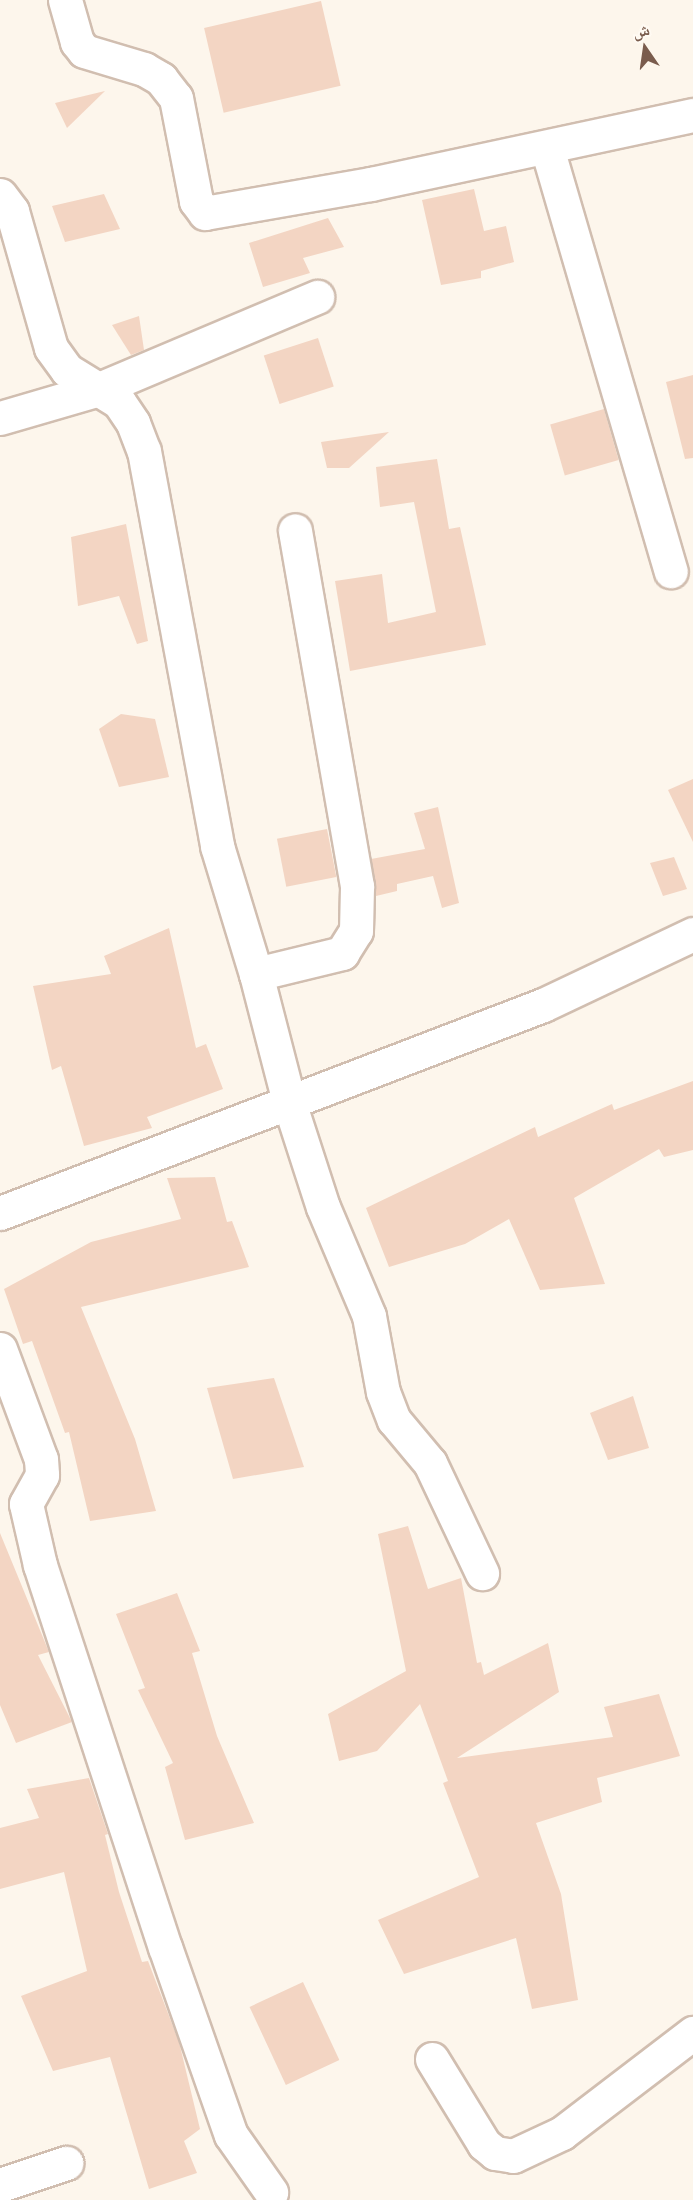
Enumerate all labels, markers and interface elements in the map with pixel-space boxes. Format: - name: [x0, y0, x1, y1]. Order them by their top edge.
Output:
- north arrow: [615, 18, 675, 78]
- text: ش: [630, 19, 651, 42]

